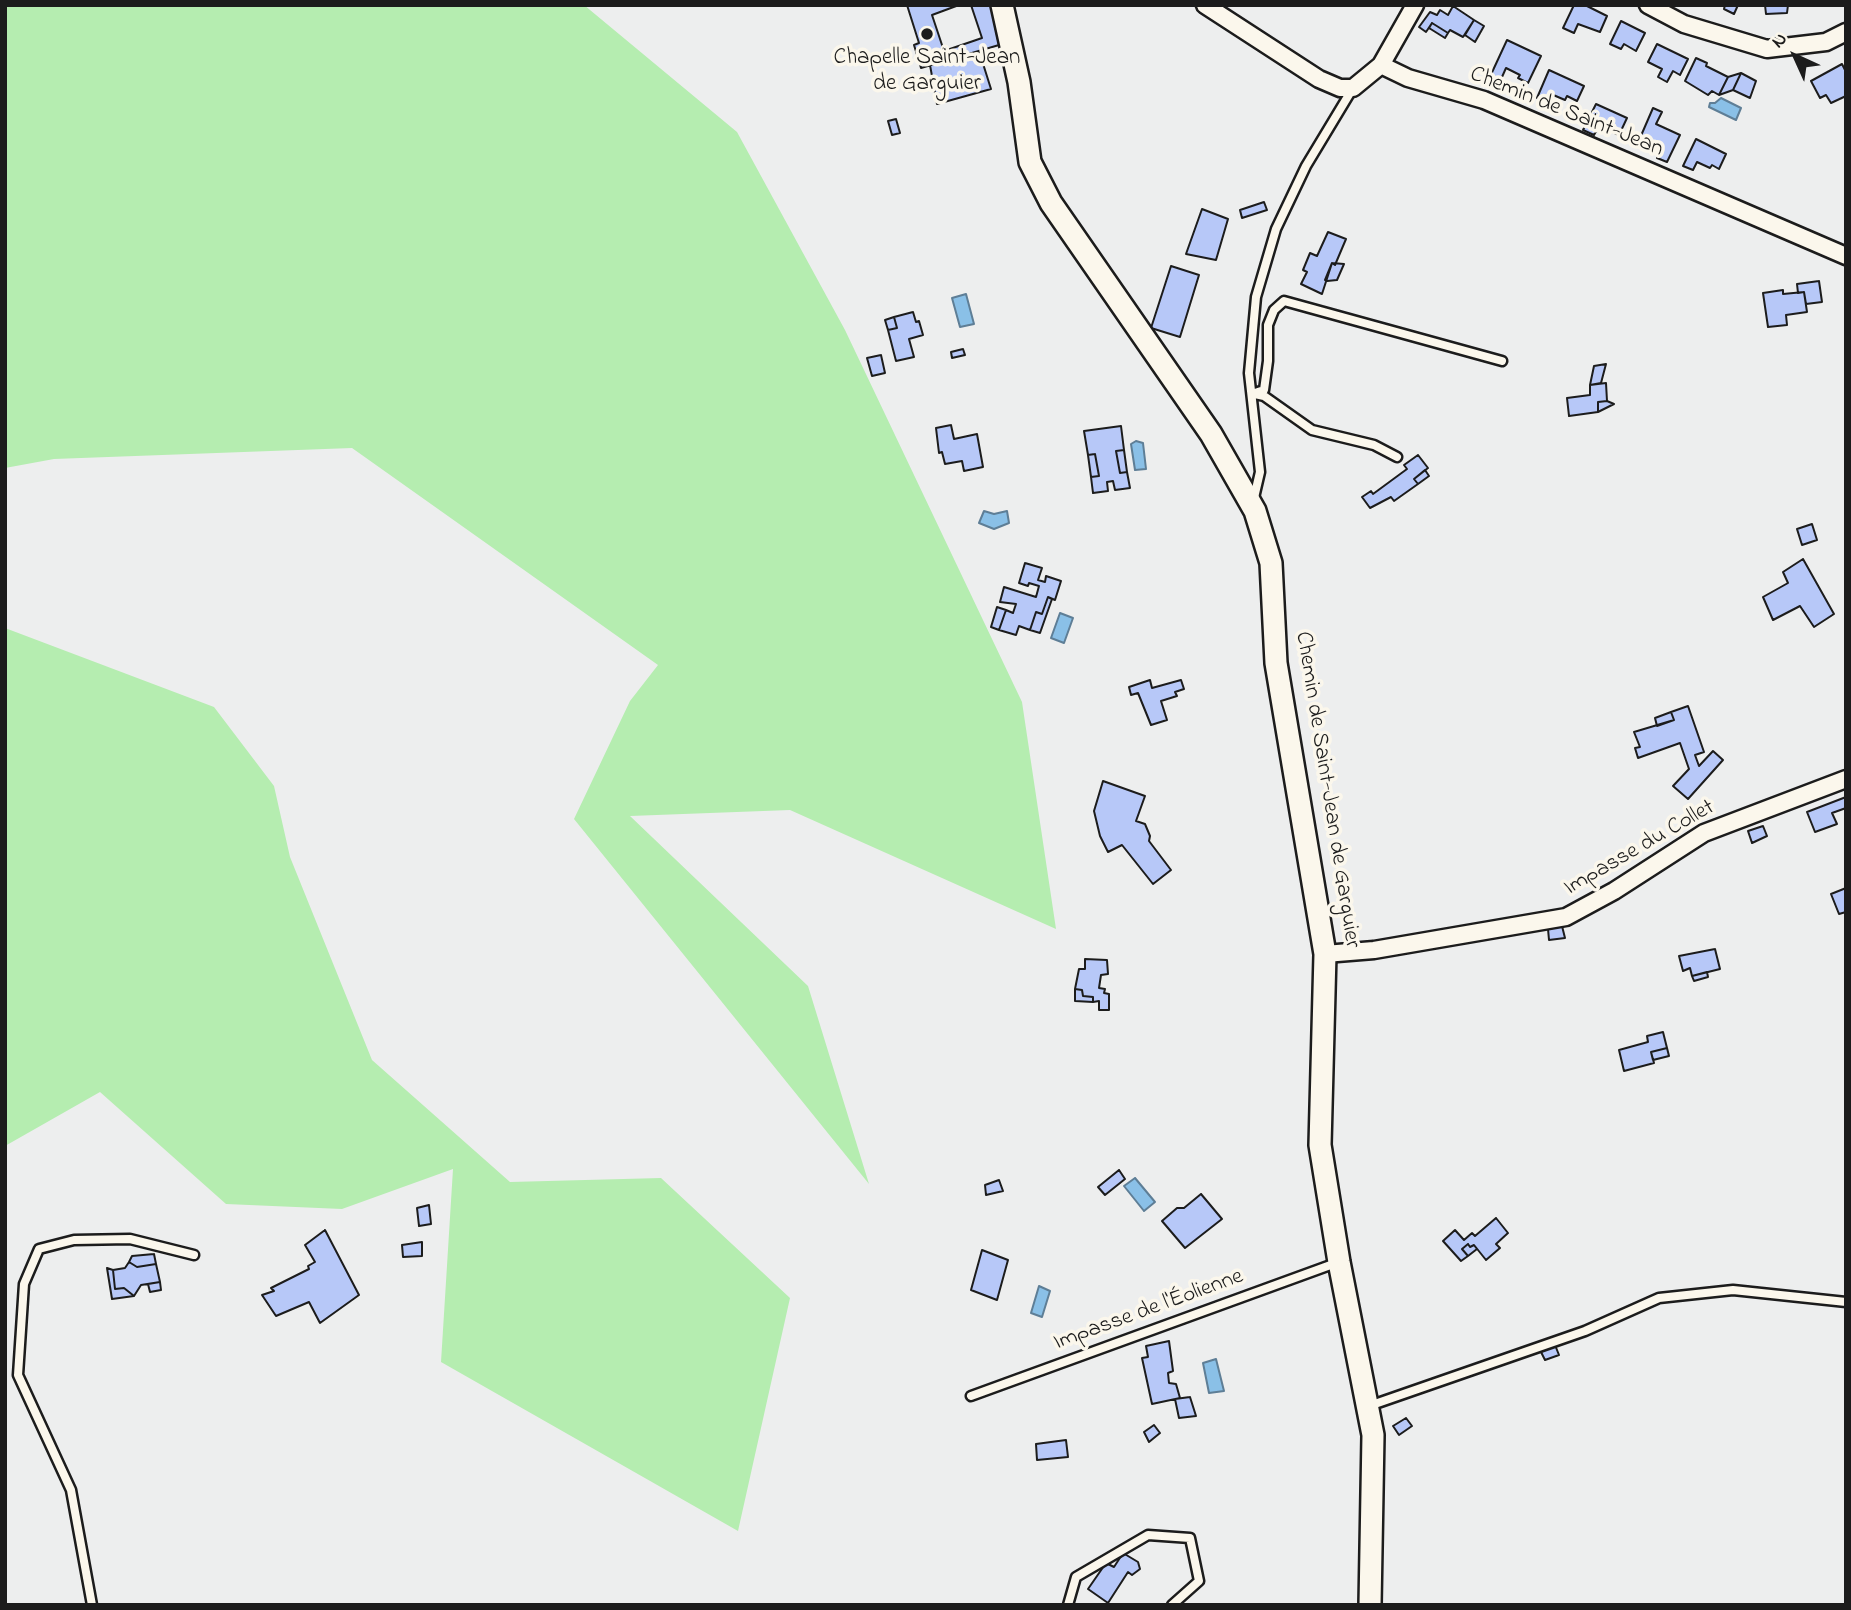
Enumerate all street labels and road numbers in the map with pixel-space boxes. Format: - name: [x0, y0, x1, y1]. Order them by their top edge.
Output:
- street label: Chemin de Saint-Jean: [1465, 62, 1667, 164]
- street label: Chemin de Saint-Jean de Garguier: [1287, 630, 1365, 950]
- street label: Impasse du Collet: [1560, 795, 1720, 903]
- street label: Impasse de l'Éolienne: [1051, 1264, 1247, 1358]

